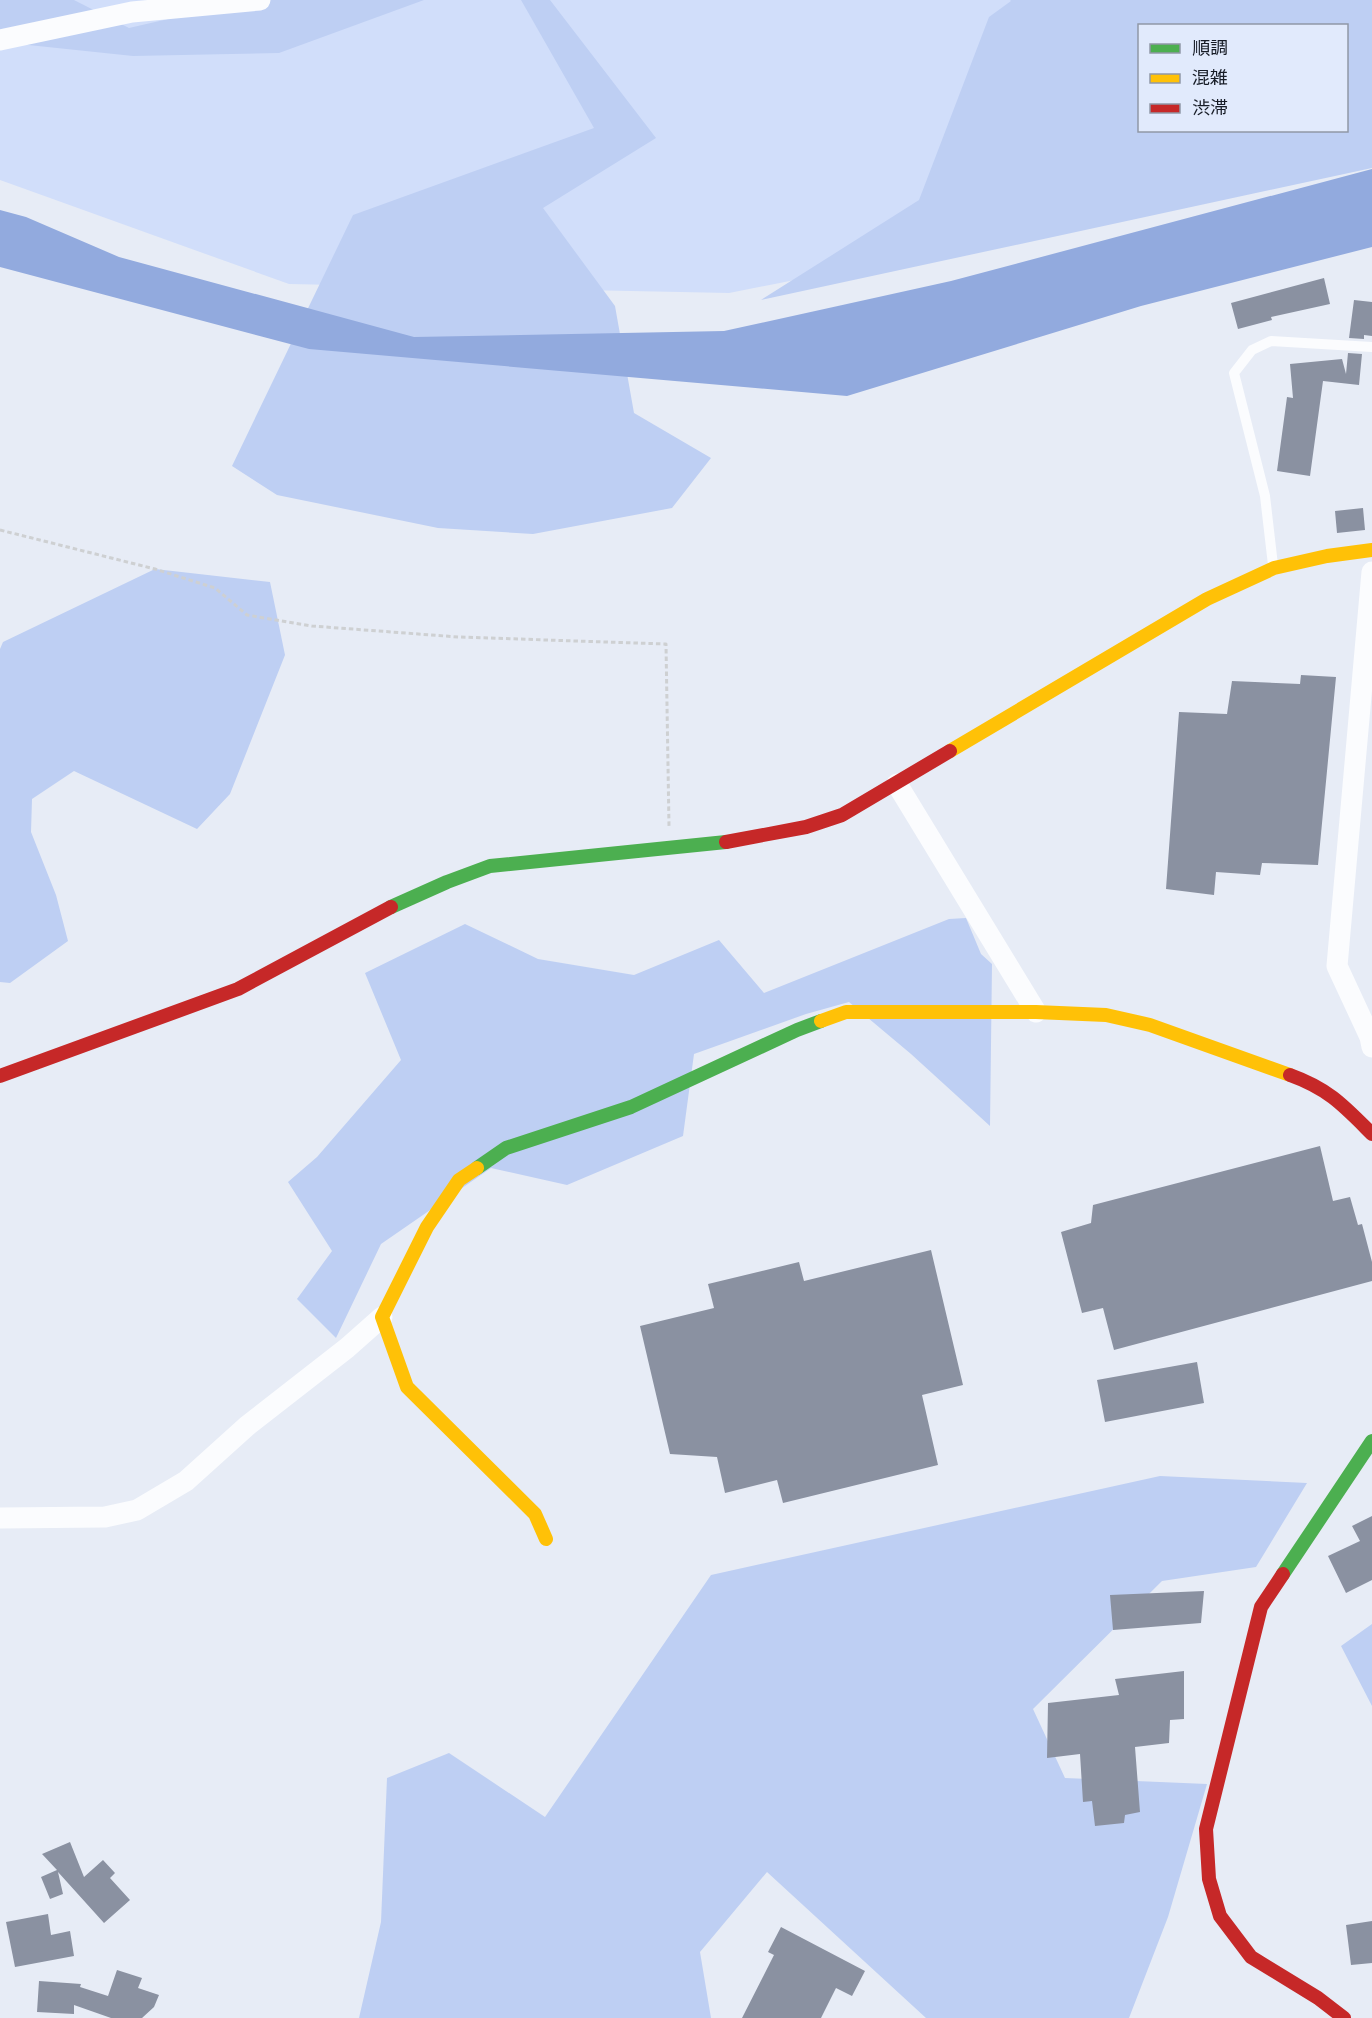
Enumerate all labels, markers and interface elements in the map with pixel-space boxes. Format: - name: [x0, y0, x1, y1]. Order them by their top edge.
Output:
- legend: [1138, 24, 1348, 132]
- text: 順調: [1192, 37, 1228, 59]
- text: 混雑: [1192, 67, 1228, 89]
- text: 渋滞: [1192, 97, 1228, 119]

